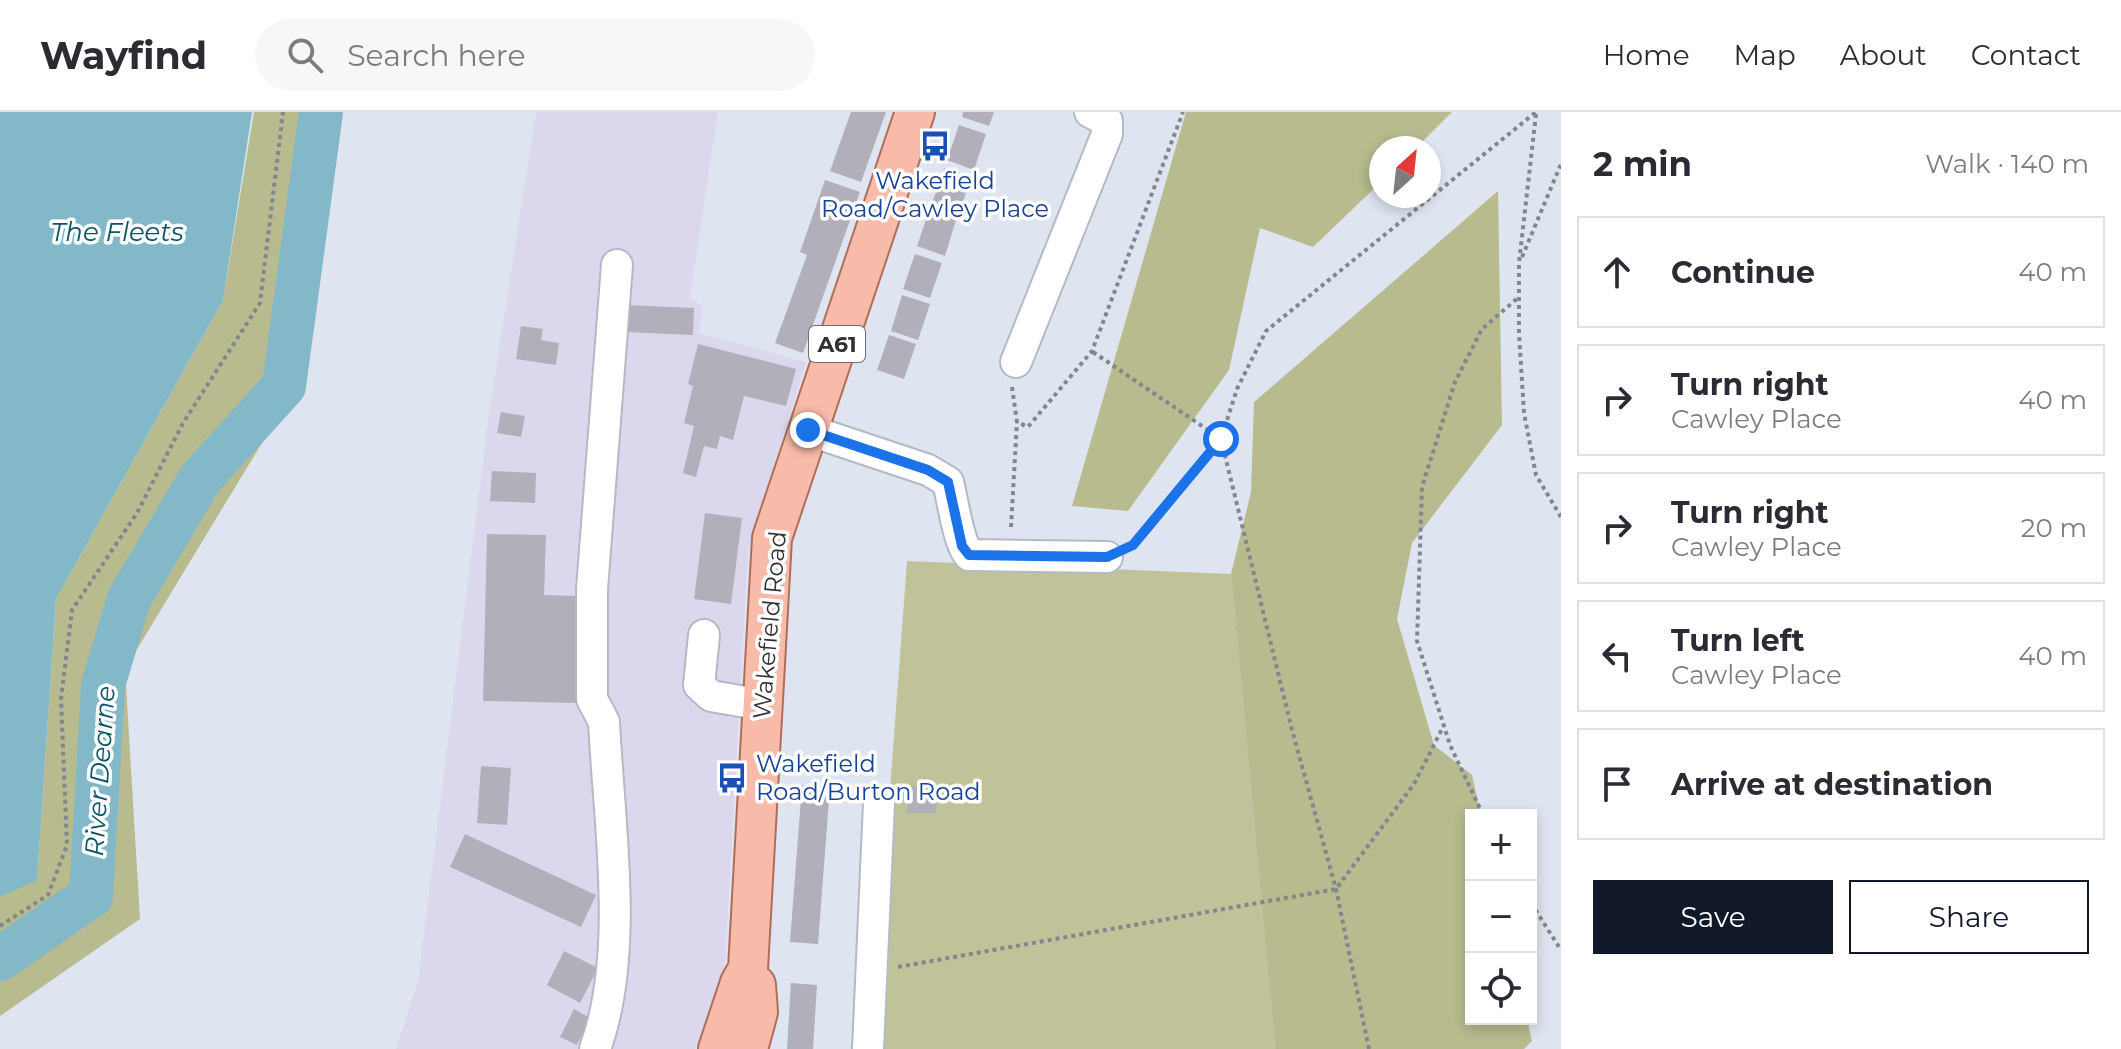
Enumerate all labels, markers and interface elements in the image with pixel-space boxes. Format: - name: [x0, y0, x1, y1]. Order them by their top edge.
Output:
- search box: [255, 19, 815, 91]
- text: Wayfind: [40, 32, 207, 79]
- icon: search: [283, 33, 327, 77]
- text: Search here: [347, 37, 526, 74]
- text: Home: [1603, 38, 1690, 72]
- text: Map: [1734, 38, 1796, 72]
- text: About: [1840, 38, 1927, 72]
- text: Contact: [1971, 38, 2081, 72]
- bus stop icon: Wakefield Road/Cawley Place: [918, 129, 952, 163]
- north arrow: [1369, 136, 1441, 208]
- text: 2 min: [1593, 143, 1692, 185]
- text: Walk · 140 m: [1925, 148, 2089, 180]
- place label: Wakefield Road/Cawley Place: [821, 166, 1049, 223]
- water label: The Fleets: [50, 216, 184, 248]
- icon: ahead: [1595, 250, 1639, 294]
- text: Continue: [1671, 254, 1815, 291]
- text: 40 m: [2018, 256, 2087, 288]
- road number: A61: [809, 326, 865, 362]
- text: Turn right: [1671, 366, 1828, 403]
- icon: right: [1595, 378, 1639, 422]
- text: 40 m: [2018, 384, 2087, 416]
- text: Cawley Place: [1671, 403, 1842, 435]
- route end: [790, 412, 826, 448]
- route start: [1203, 421, 1239, 457]
- text: Turn right: [1671, 494, 1828, 531]
- icon: right: [1595, 506, 1639, 550]
- text: 20 m: [2021, 512, 2087, 544]
- street label: Wakefield Road: [747, 530, 792, 720]
- text: Cawley Place: [1671, 531, 1842, 563]
- text: Turn left: [1671, 622, 1804, 659]
- icon: left: [1595, 634, 1639, 678]
- text: 40 m: [2018, 640, 2087, 672]
- text: Cawley Place: [1671, 659, 1842, 691]
- water label: River Dearne: [78, 685, 122, 857]
- place label: Wakefield Road/Burton Road: [756, 749, 981, 806]
- bus stop icon: Wakefield Road/Burton Road: [715, 761, 749, 795]
- icon: arrive: [1595, 762, 1639, 806]
- text: Arrive at destination: [1671, 766, 1993, 803]
- map controls: [1465, 809, 1537, 1025]
- button: +: [1465, 809, 1537, 881]
- button: Save: [1593, 880, 1833, 954]
- button: Share: [1849, 880, 2089, 954]
- button: −: [1465, 881, 1537, 953]
- button: locate: [1465, 953, 1537, 1025]

